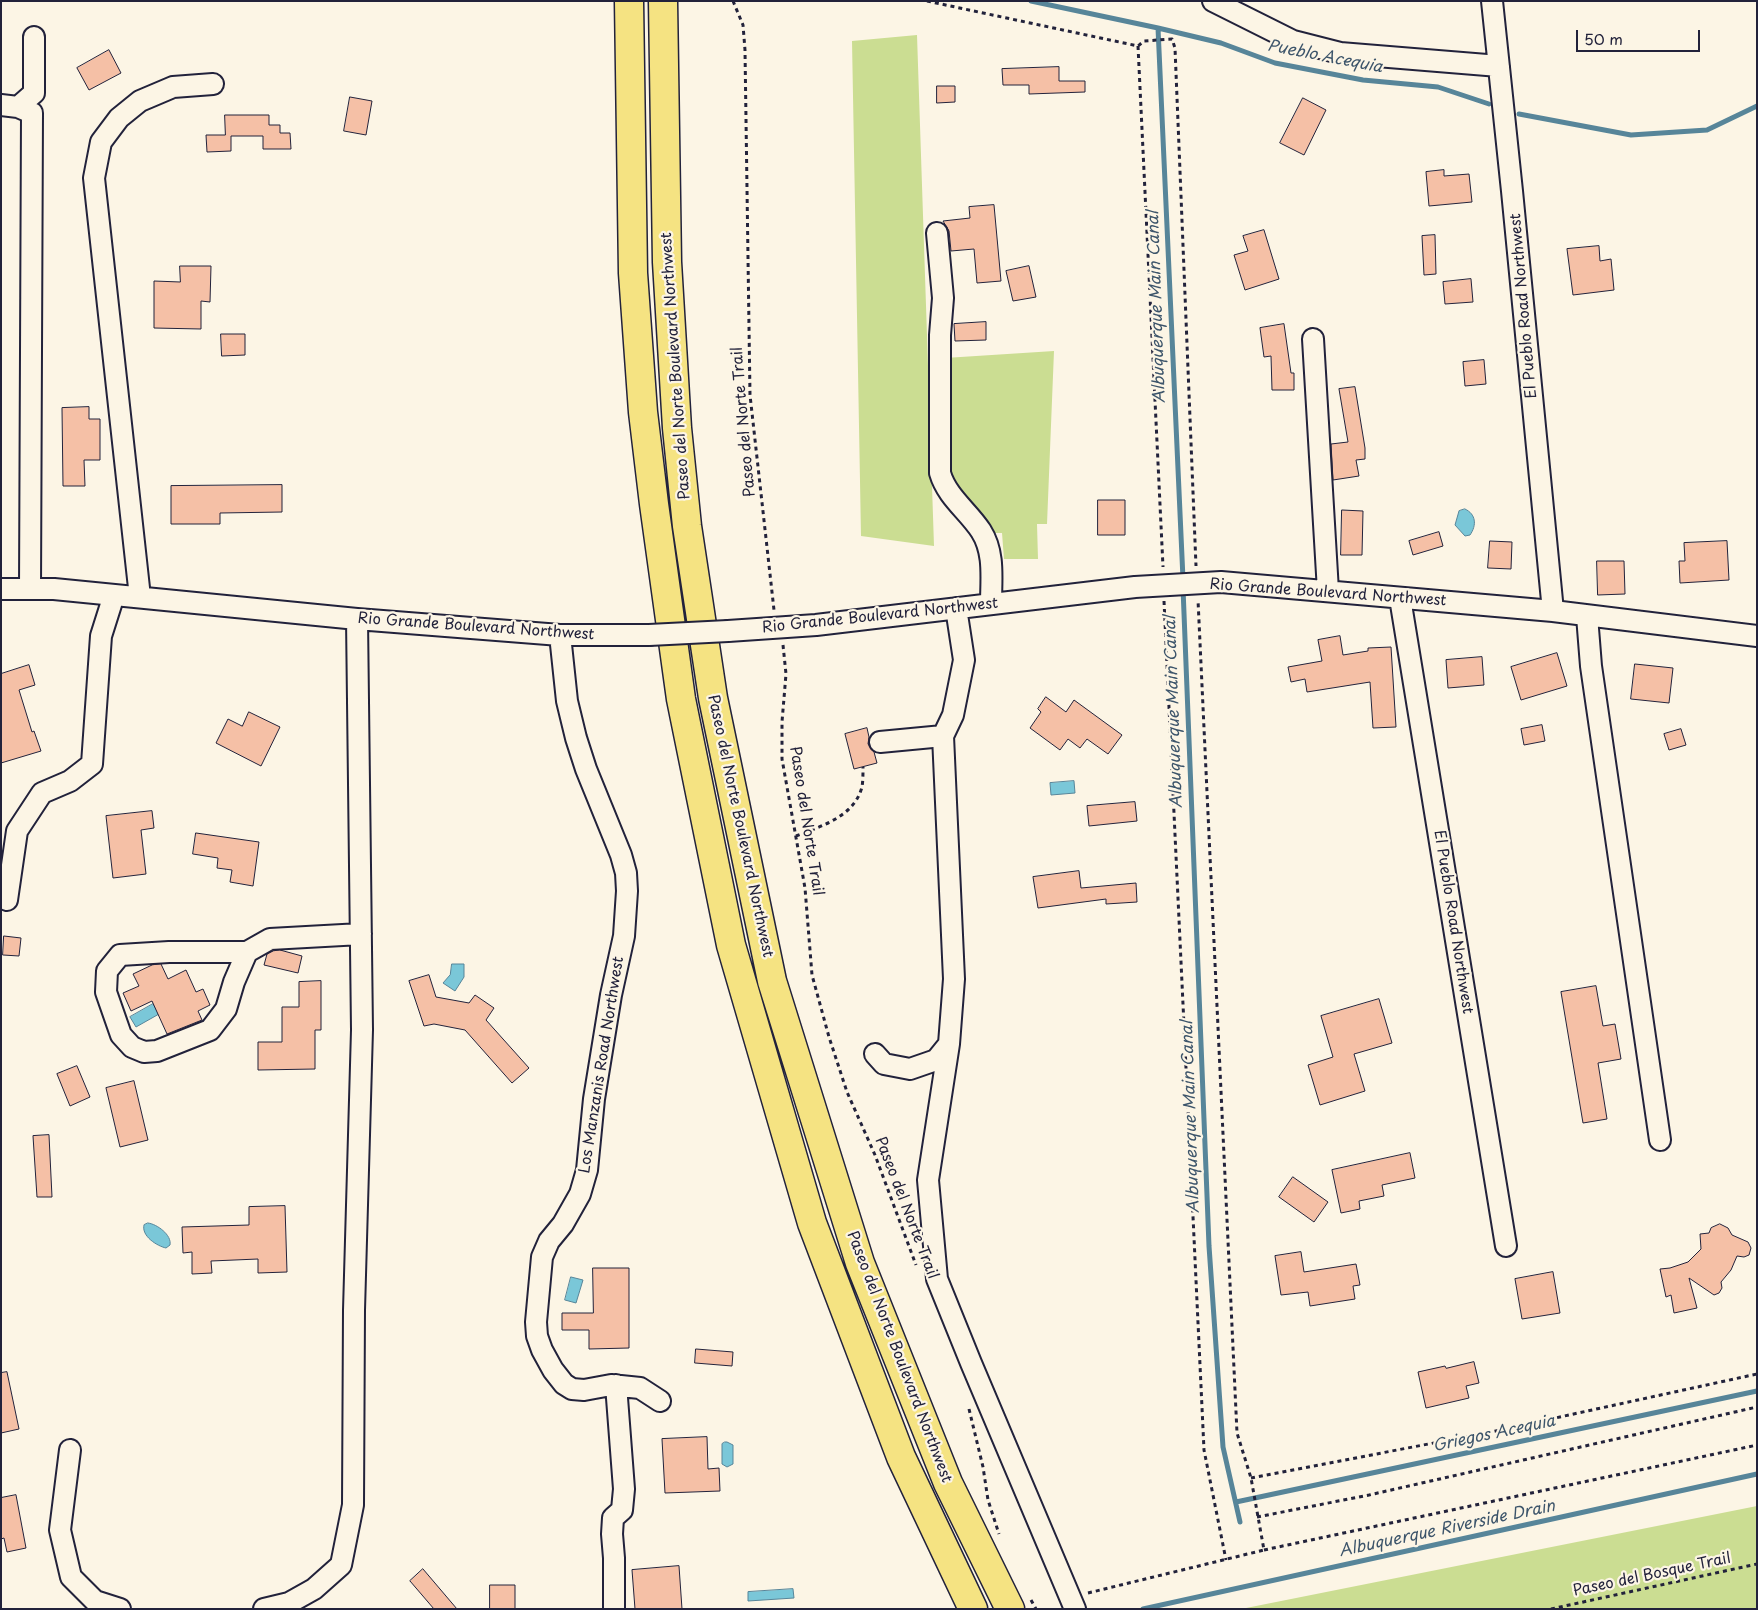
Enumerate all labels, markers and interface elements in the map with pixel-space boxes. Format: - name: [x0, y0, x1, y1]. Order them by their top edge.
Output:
- scale bar: [1578, 20, 1702, 52]
- text: 50 m: [1584, 27, 1623, 50]
- water label: Pueblo Acequia: [1266, 36, 1384, 78]
- water label: Albuquerque Main Canal: [1144, 210, 1170, 404]
- street label: El Pueblo Road Northwest: [1507, 213, 1541, 399]
- street label: Paseo del Norte Boulevard Northwest: [658, 232, 694, 500]
- street label: Paseo del Norte Trail: [728, 346, 760, 498]
- street label: Rio Grande Boulevard Northwest: [1209, 576, 1447, 610]
- street label: Rio Grande Boulevard Northwest: [761, 595, 999, 637]
- street label: Rio Grande Boulevard Northwest: [357, 610, 595, 644]
- water label: Albuquerque Main Canal: [1161, 615, 1187, 809]
- street label: Paseo del Norte Boulevard Northwest: [703, 693, 777, 959]
- street label: Paseo del Norte Trail: [785, 745, 827, 897]
- street label: El Pueblo Road Northwest: [1430, 829, 1476, 1015]
- street label: Los Manzanis Road Northwest: [576, 955, 628, 1175]
- water label: Albuquerque Main Canal: [1178, 1020, 1204, 1214]
- street label: Paseo del Norte Trail: [871, 1134, 941, 1282]
- street label: Paseo del Norte Boulevard Northwest: [843, 1229, 955, 1485]
- water label: Griegos Acequia: [1431, 1412, 1557, 1456]
- water label: Albuquerque Riverside Drain: [1337, 1497, 1557, 1561]
- street label: Paseo del Bosque Trail: [1571, 1549, 1733, 1601]

